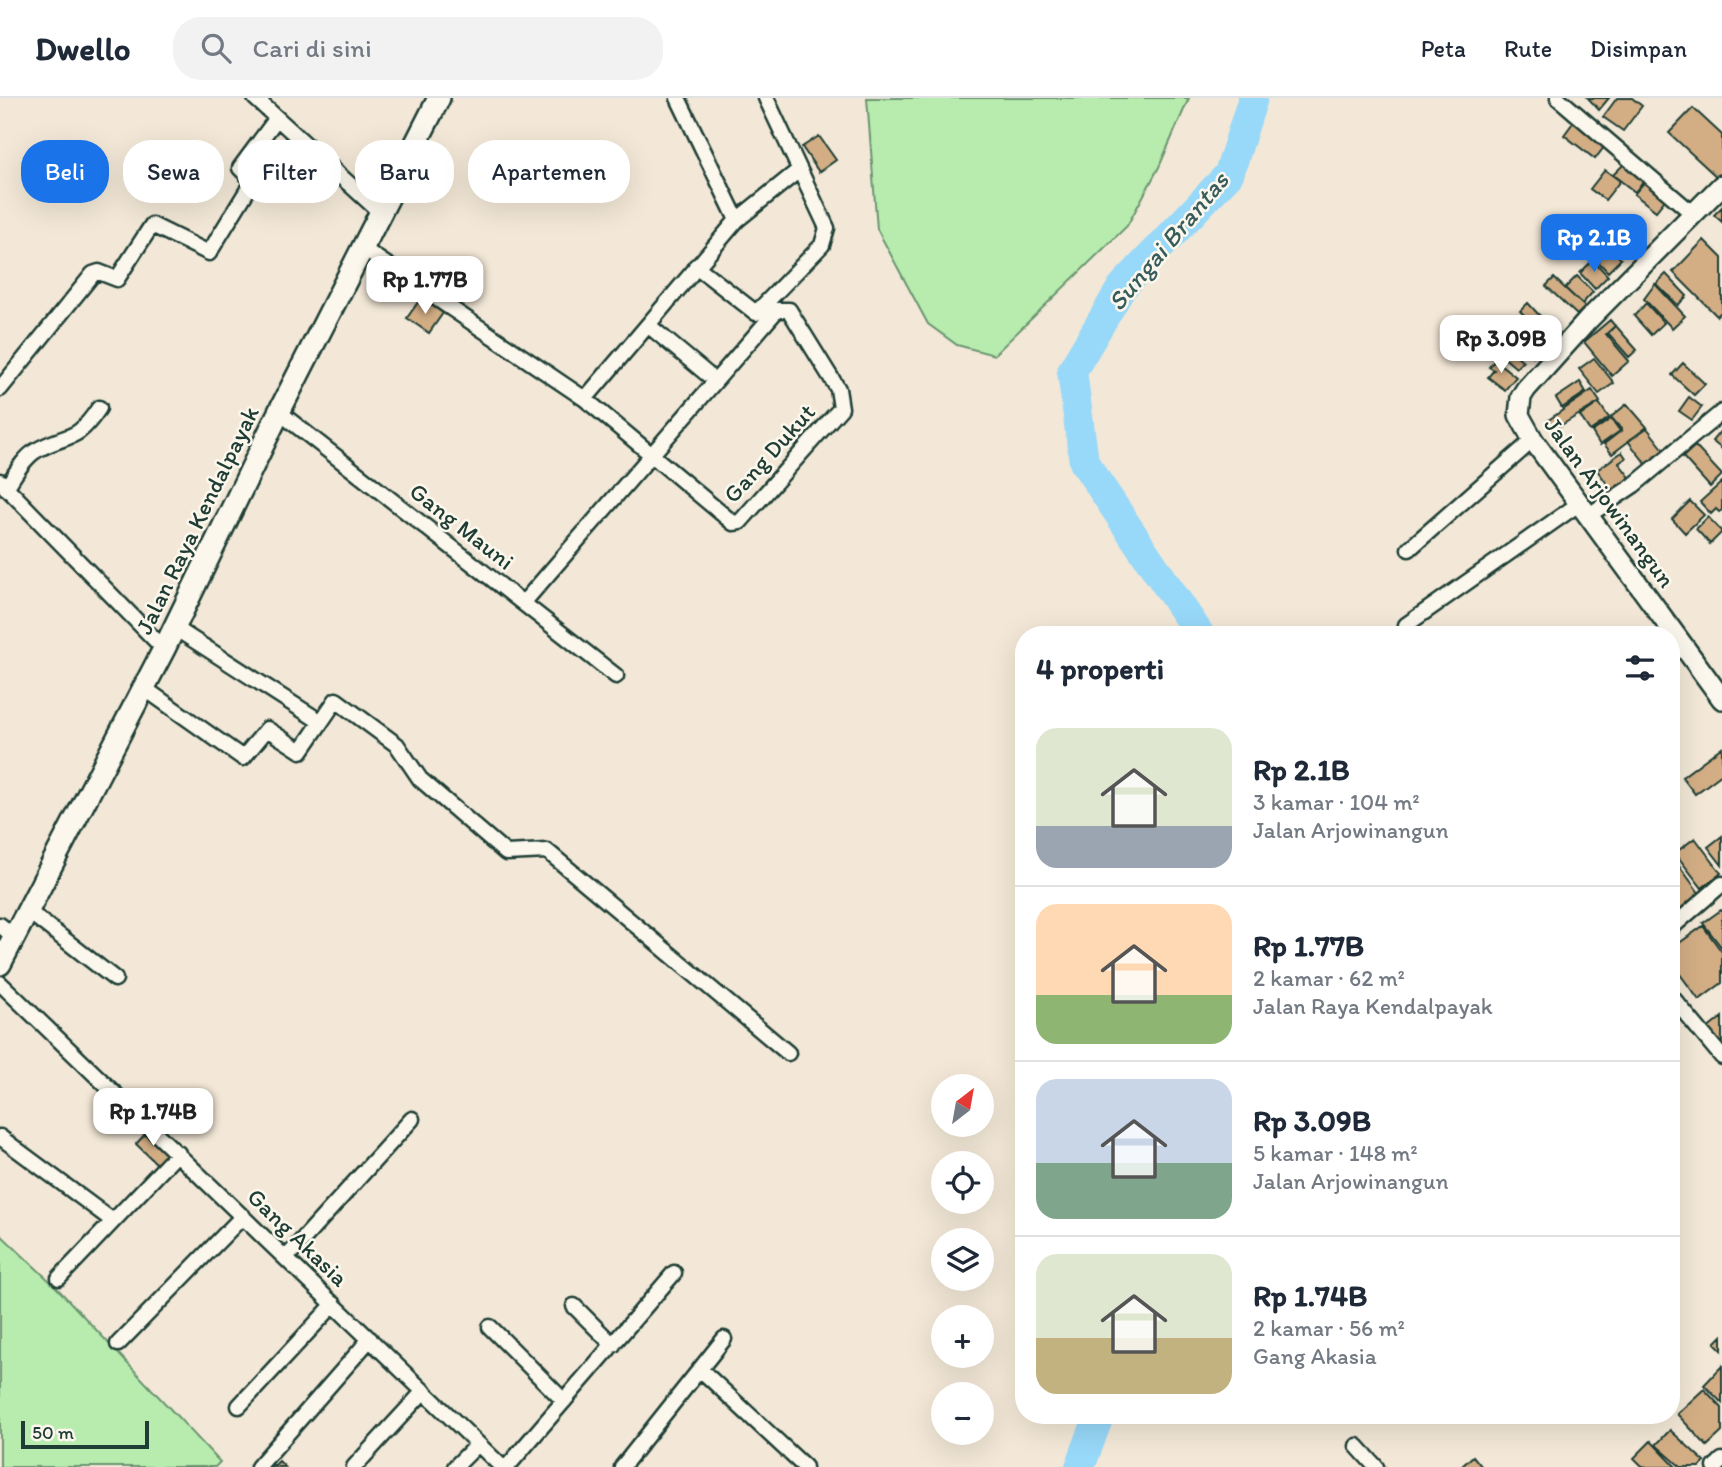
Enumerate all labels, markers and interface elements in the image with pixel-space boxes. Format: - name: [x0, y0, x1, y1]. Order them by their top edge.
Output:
- search box: [173, 17, 663, 80]
- text: Dwello: [35, 29, 131, 68]
- icon: search: [197, 29, 235, 67]
- text: Cari di sini: [253, 32, 372, 64]
- text: Peta: [1421, 34, 1466, 63]
- text: Rute: [1504, 34, 1552, 63]
- text: Disimpan: [1590, 34, 1687, 63]
- chip: Beli: [21, 140, 109, 203]
- chip: Sewa: [123, 140, 224, 203]
- chip: Filter: [238, 140, 341, 203]
- chip: Baru: [355, 140, 454, 203]
- chip: Apartemen: [468, 140, 630, 203]
- water label: Sungai Brantas: [1101, 164, 1236, 317]
- pin: Rp 2.1B: [1529, 214, 1659, 274]
- text: Rp 2.1B: [1557, 223, 1631, 251]
- pin: Rp 1.77B: [353, 256, 497, 316]
- text: Rp 1.77B: [382, 265, 468, 293]
- pin: Rp 3.09B: [1429, 316, 1573, 375]
- text: Rp 3.09B: [1456, 324, 1546, 352]
- street label: Gang Dukut: [717, 397, 821, 509]
- street label: Jalan Raya Kendalpayak: [129, 401, 265, 639]
- street label: Jalan Arjowinangun: [1538, 411, 1682, 593]
- street label: Gang Mauni: [404, 476, 520, 576]
- icon: filters: [1621, 649, 1659, 687]
- text: 4 properti: [1036, 650, 1164, 687]
- text: Rp 2.1B: [1253, 751, 1350, 788]
- icon: home: [1092, 756, 1176, 840]
- text: 3 kamar · 104 m²: [1253, 788, 1420, 816]
- text: Jalan Arjowinangun: [1253, 816, 1449, 844]
- text: Rp 1.77B: [1253, 927, 1364, 964]
- icon: home: [1092, 932, 1176, 1016]
- text: 2 kamar · 62 m²: [1253, 964, 1405, 992]
- text: Jalan Raya Kendalpayak: [1253, 992, 1493, 1020]
- north arrow: [931, 1074, 994, 1138]
- map controls: [931, 1074, 994, 1445]
- pin: Rp 1.74B: [81, 1088, 225, 1148]
- text: Rp 1.74B: [109, 1097, 197, 1125]
- text: Rp 3.09B: [1253, 1102, 1371, 1139]
- icon: home: [1092, 1107, 1176, 1191]
- text: 5 kamar · 148 m²: [1253, 1139, 1418, 1167]
- button: locate: [931, 1151, 994, 1214]
- text: Jalan Arjowinangun: [1253, 1167, 1449, 1195]
- street label: Gang Akasia: [242, 1182, 355, 1293]
- button: layers: [931, 1228, 994, 1291]
- text: Rp 1.74B: [1253, 1277, 1367, 1314]
- icon: home: [1092, 1282, 1176, 1366]
- button: +: [931, 1305, 994, 1368]
- text: 2 kamar · 56 m²: [1253, 1314, 1405, 1342]
- text: Gang Akasia: [1253, 1342, 1377, 1370]
- button: −: [931, 1382, 994, 1445]
- scale bar: [21, 1418, 149, 1450]
- text: 50 m: [32, 1421, 74, 1444]

